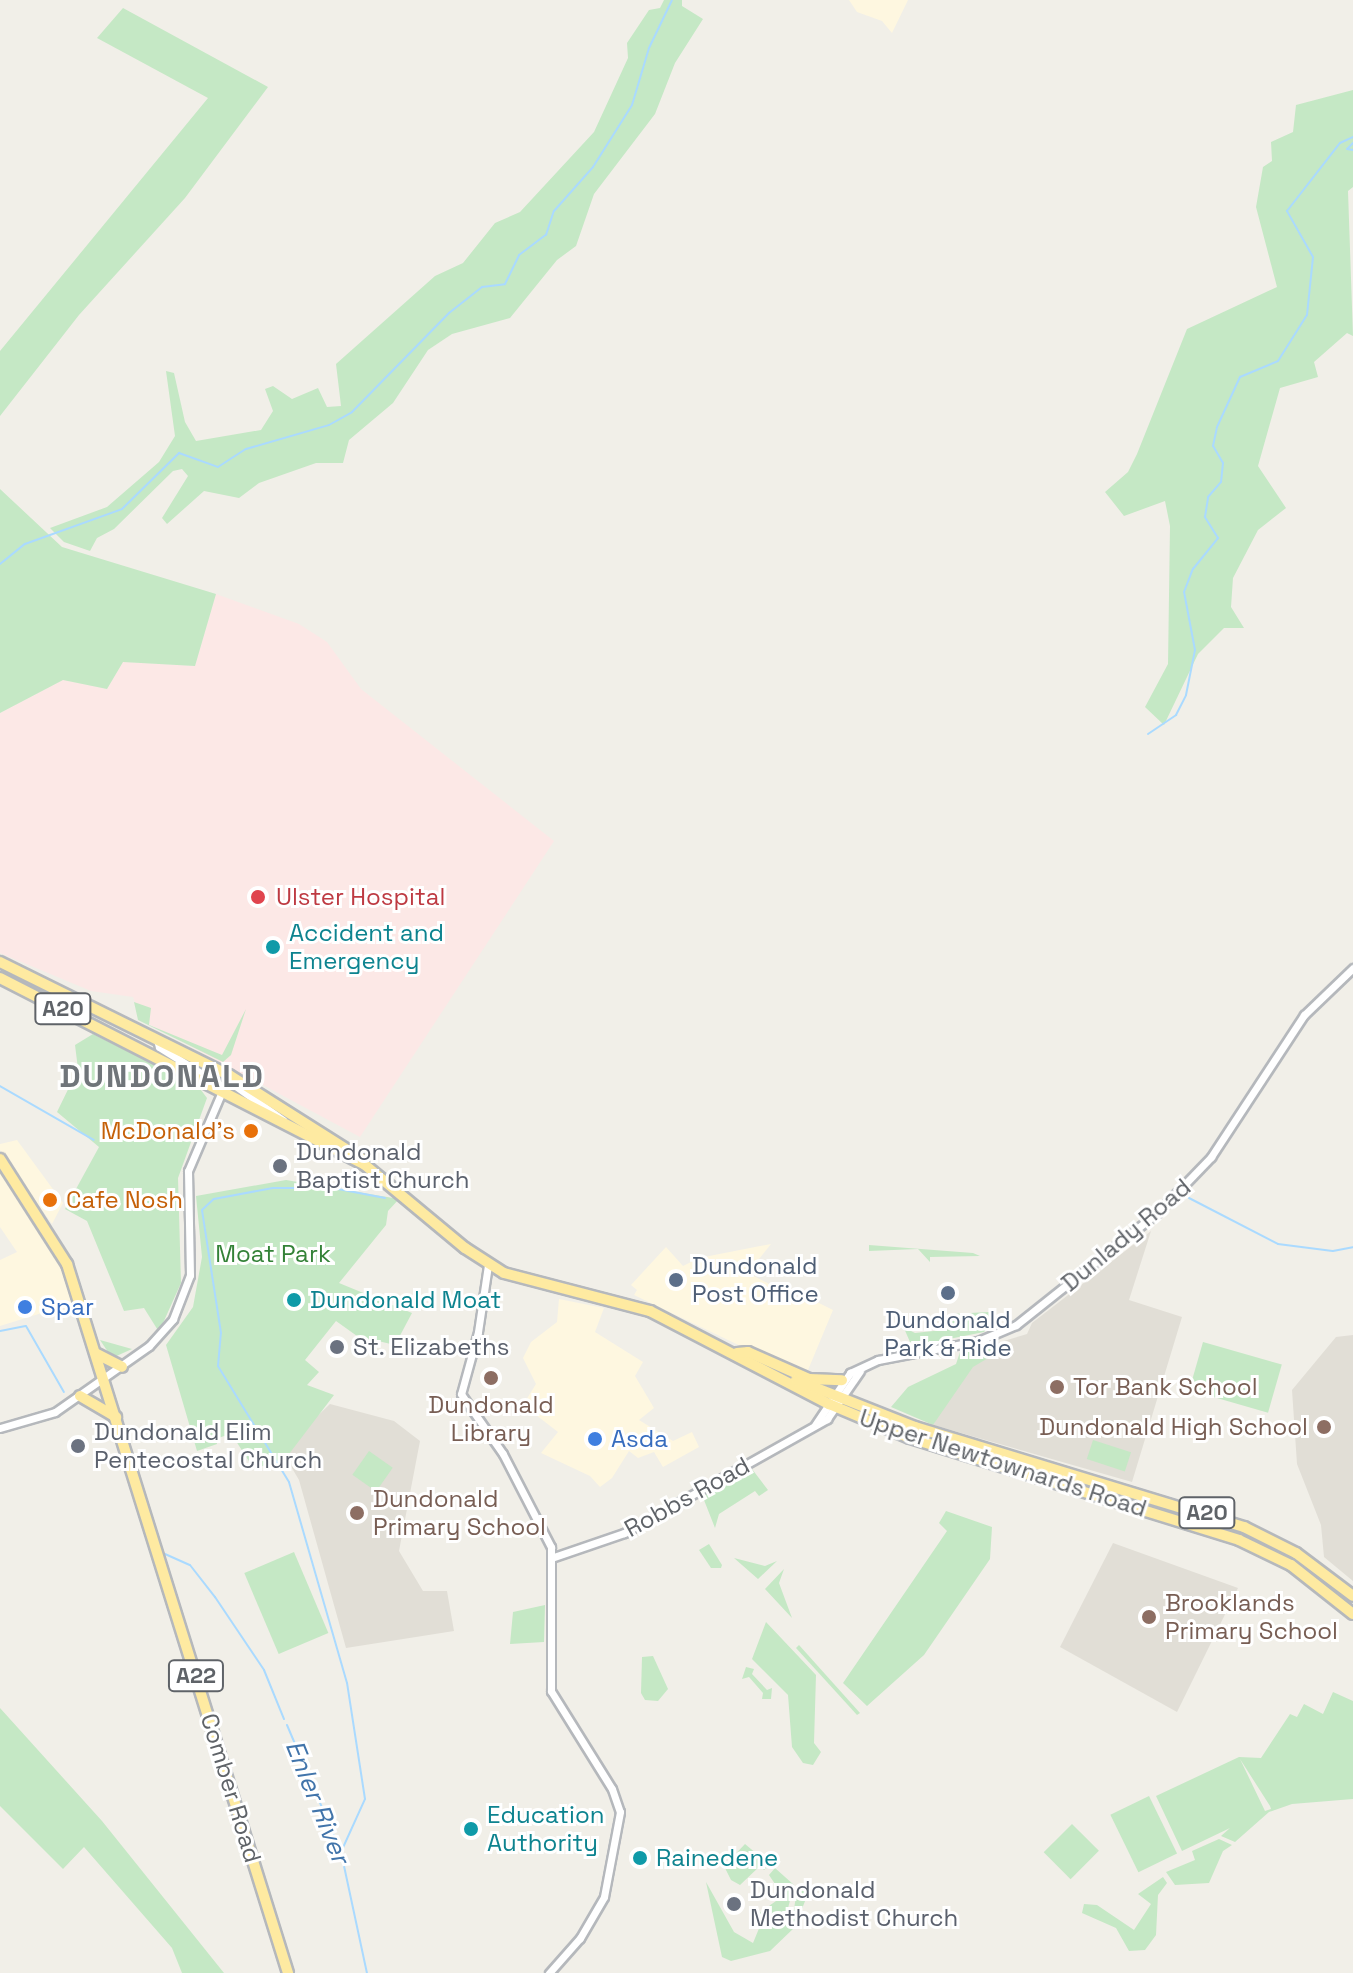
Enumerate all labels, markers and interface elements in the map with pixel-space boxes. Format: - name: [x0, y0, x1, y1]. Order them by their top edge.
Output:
- place label: Ulster Hospital: [276, 883, 445, 911]
- marker: Ulster Hospital: [247, 886, 269, 908]
- place label: Accident and Emergency: [289, 919, 444, 975]
- marker: Accident and Emergency: [264, 938, 282, 956]
- road number: A20: [33, 991, 93, 1027]
- district label: DUNDONALD: [59, 1057, 265, 1095]
- place label: McDonald's: [101, 1117, 235, 1145]
- marker: McDonald's: [242, 1122, 260, 1140]
- place label: Dundonald Baptist Church: [296, 1138, 469, 1194]
- marker: Dundonald Baptist Church: [271, 1157, 289, 1175]
- street label: Dunlady Road: [1056, 1173, 1196, 1297]
- place label: Cafe Nosh: [66, 1186, 183, 1214]
- marker: Cafe Nosh: [41, 1191, 59, 1209]
- park label: Moat Park: [215, 1240, 331, 1268]
- place label: Dundonald Post Office: [692, 1252, 819, 1308]
- marker: Dundonald Post Office: [667, 1271, 685, 1289]
- marker: Dundonald Park & Ride: [939, 1284, 957, 1302]
- place label: Dundonald Moat: [310, 1286, 501, 1314]
- marker: Dundonald Moat: [285, 1291, 303, 1309]
- place label: Spar: [41, 1293, 94, 1321]
- marker: Spar: [16, 1298, 34, 1316]
- place label: Dundonald Park & Ride: [884, 1306, 1012, 1362]
- place label: St. Elizabeths: [353, 1333, 510, 1361]
- marker: St. Elizabeths: [328, 1338, 346, 1356]
- marker: Dundonald Library: [482, 1369, 500, 1387]
- place label: Tor Bank School: [1073, 1373, 1258, 1401]
- marker: Tor Bank School: [1048, 1378, 1066, 1396]
- place label: Dundonald Library: [428, 1391, 554, 1447]
- street label: Upper Newtownards Road: [856, 1403, 1150, 1523]
- place label: Dundonald High School: [1039, 1413, 1308, 1441]
- place label: Dundonald Elim Pentecostal Church: [94, 1418, 322, 1474]
- marker: Dundonald High School: [1315, 1418, 1333, 1436]
- place label: Asda: [611, 1425, 668, 1453]
- marker: Asda: [586, 1430, 604, 1448]
- marker: Dundonald Elim Pentecostal Church: [69, 1437, 87, 1455]
- street label: Robbs Road: [619, 1451, 755, 1543]
- place label: Dundonald Primary School: [373, 1485, 546, 1541]
- road number: A20: [1177, 1495, 1237, 1531]
- marker: Dundonald Primary School: [348, 1504, 366, 1522]
- place label: Brooklands Primary School: [1165, 1589, 1338, 1645]
- marker: Brooklands Primary School: [1140, 1608, 1158, 1626]
- road number: A22: [166, 1658, 226, 1694]
- street label: Comber Road: [195, 1710, 267, 1866]
- water label: Enler River: [278, 1736, 356, 1868]
- place label: Education Authority: [487, 1801, 605, 1857]
- marker: Education Authority: [462, 1820, 480, 1838]
- place label: Rainedene: [656, 1844, 778, 1872]
- marker: Rainedene: [631, 1849, 649, 1867]
- place label: Dundonald Methodist Church: [750, 1876, 958, 1932]
- marker: Dundonald Methodist Church: [725, 1895, 743, 1913]

